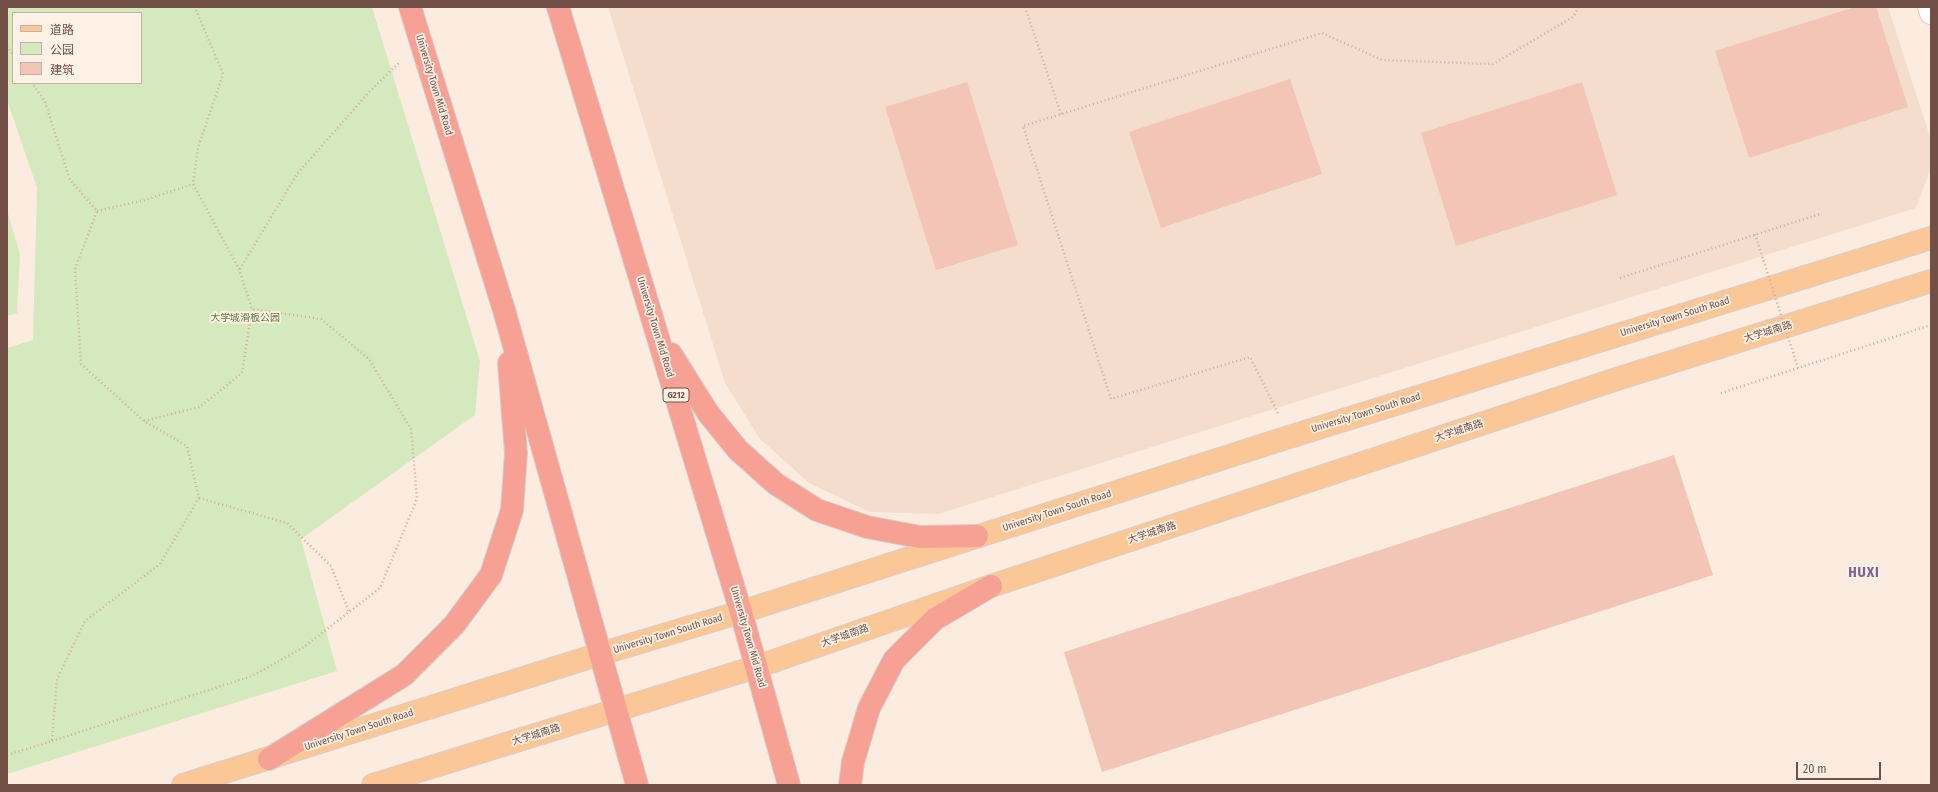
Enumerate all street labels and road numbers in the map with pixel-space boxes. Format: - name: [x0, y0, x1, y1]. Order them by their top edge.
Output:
- street label: University Town Mid Road: [413, 33, 455, 137]
- street label: University Town Mid Road: [634, 275, 676, 379]
- street label: University Town South Road: [1619, 295, 1731, 339]
- street label: 大学城南路: [1742, 319, 1794, 345]
- road number: G212: [663, 388, 689, 402]
- street label: University Town South Road: [1310, 391, 1422, 435]
- street label: 大学城南路: [1433, 418, 1485, 444]
- street label: University Town South Road: [1001, 488, 1113, 534]
- street label: 大学城南路: [1126, 520, 1178, 546]
- street label: University Town Mid Road: [728, 585, 768, 689]
- street label: University Town South Road: [612, 612, 724, 656]
- street label: 大学城南路: [819, 622, 871, 650]
- street label: University Town South Road: [303, 707, 415, 753]
- street label: 大学城南路: [510, 722, 562, 748]

